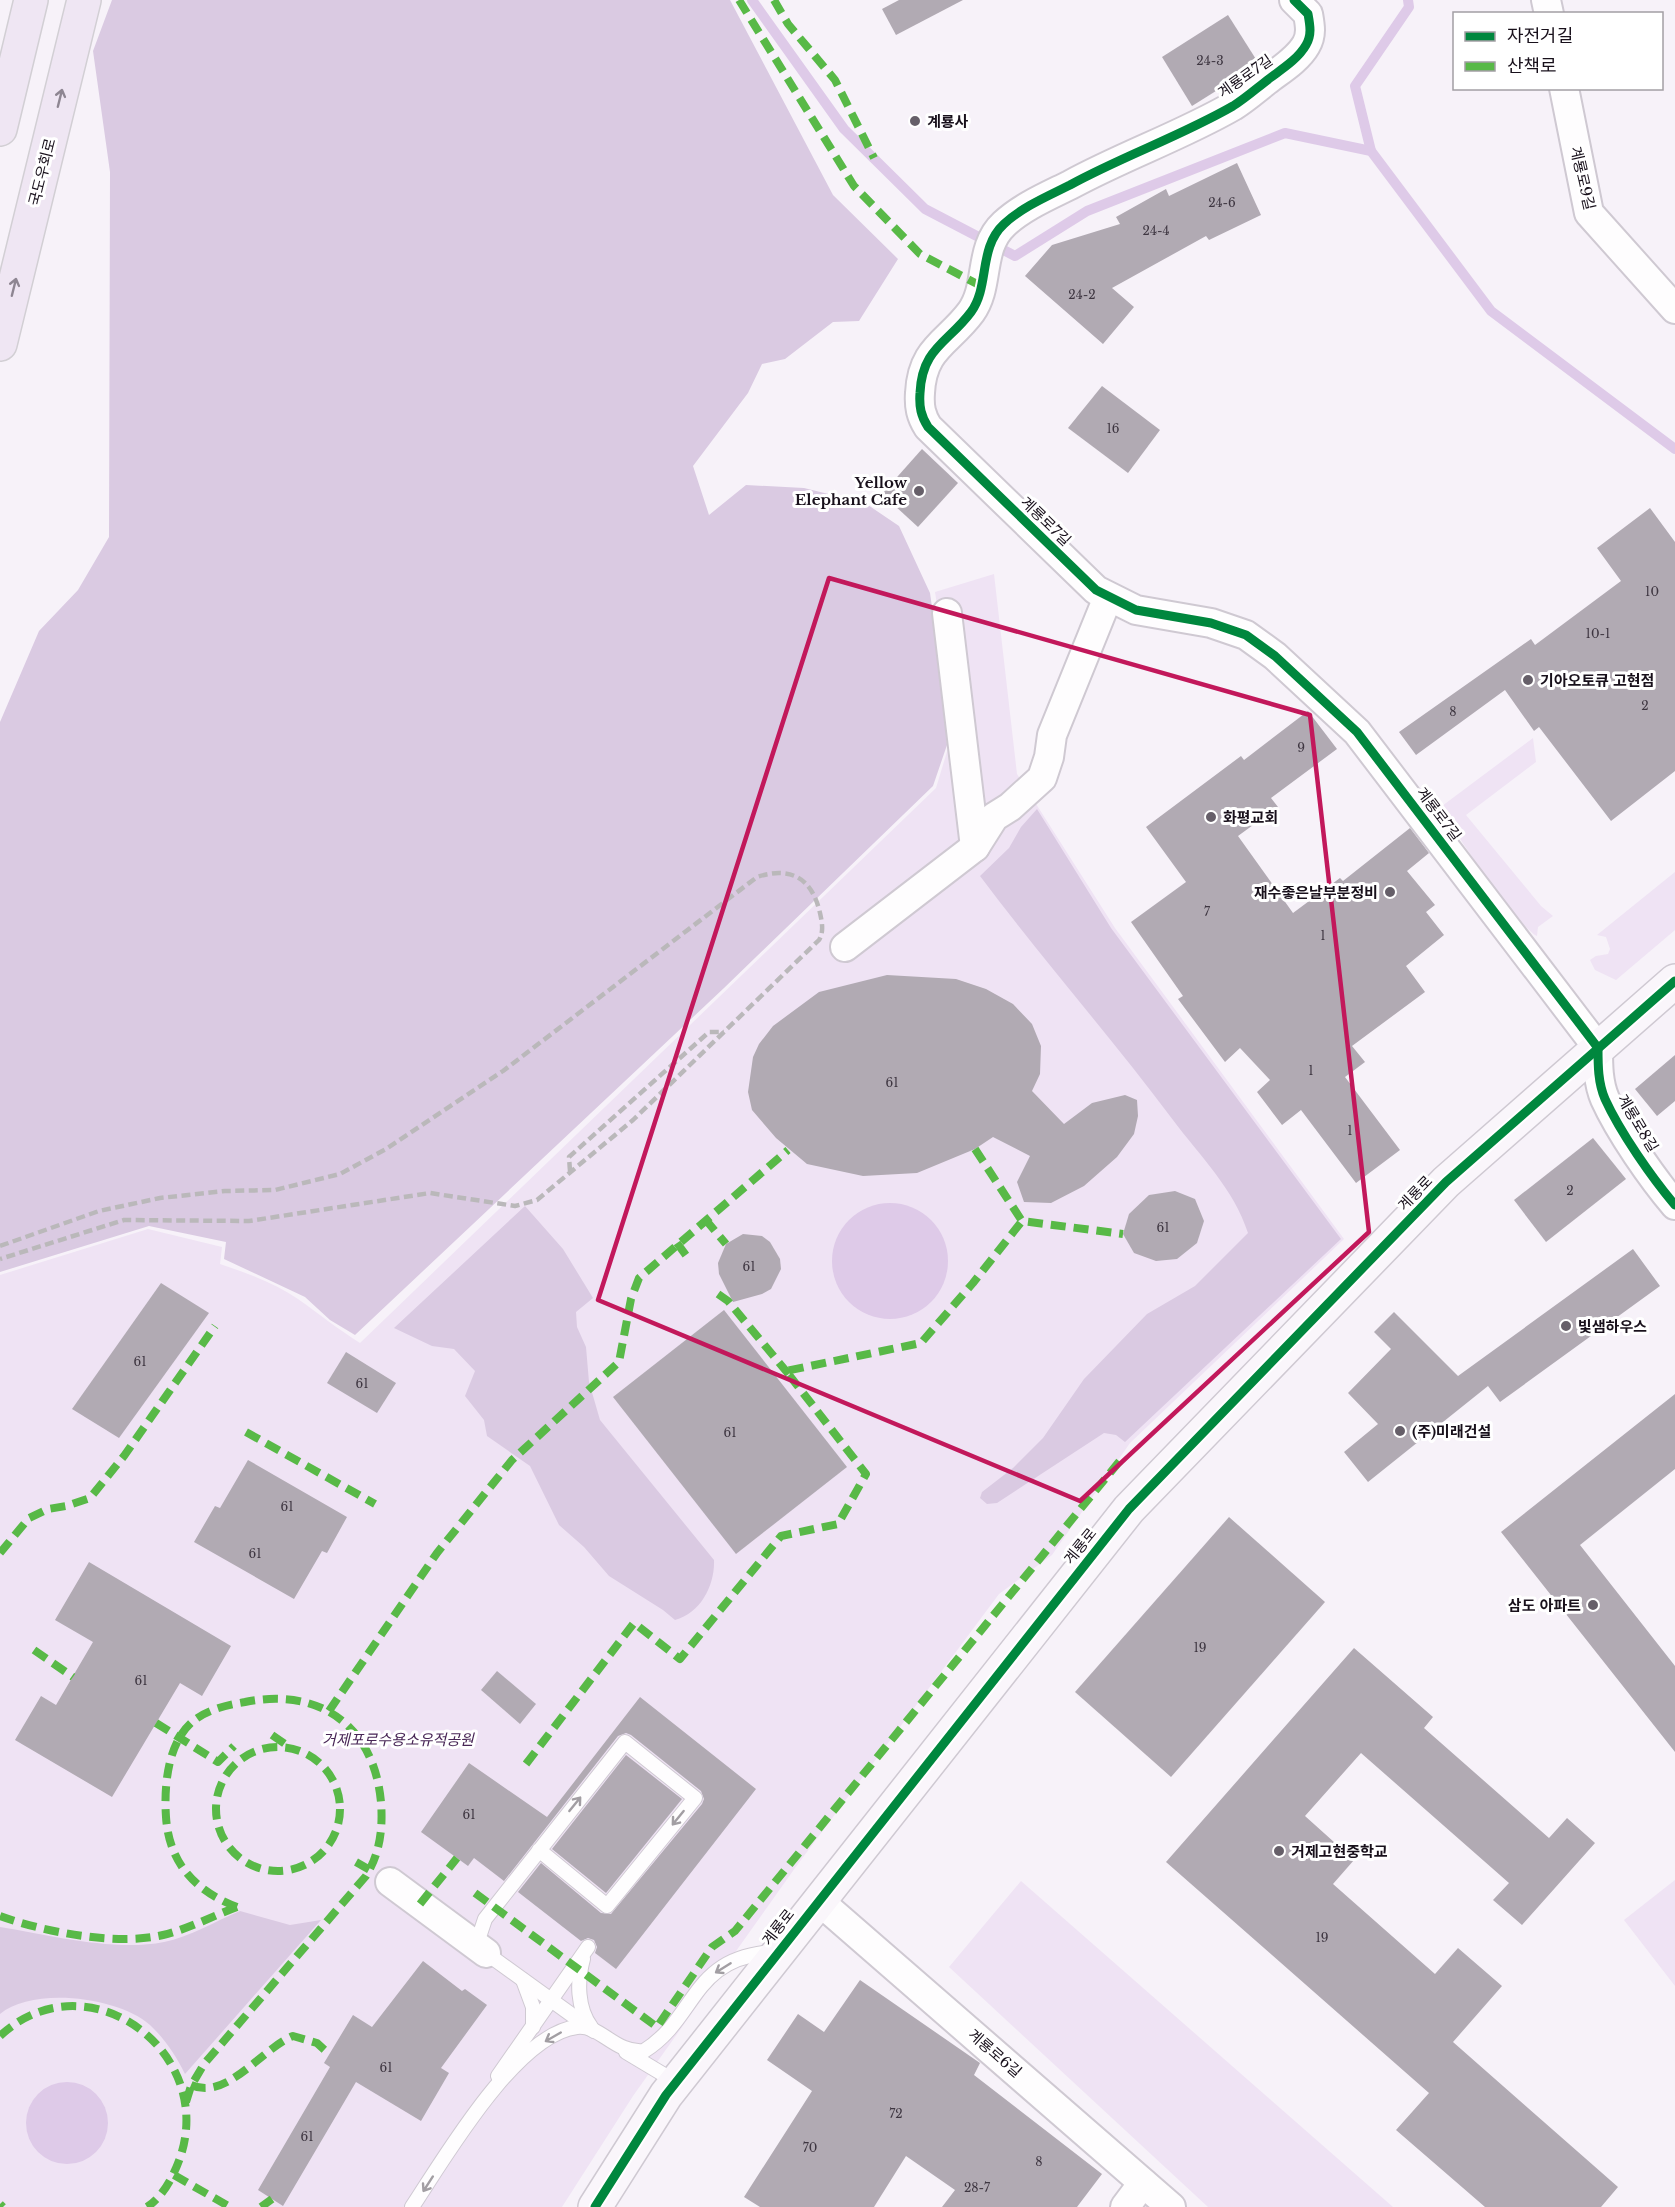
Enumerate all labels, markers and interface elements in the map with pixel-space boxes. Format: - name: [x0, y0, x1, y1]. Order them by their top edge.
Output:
- legend: [1453, 12, 1663, 90]
- text: 자전거길: [1507, 25, 1573, 47]
- street label: 계룡로7길: [1214, 50, 1276, 102]
- house number: 24-3: [1196, 53, 1224, 68]
- text: 산책로: [1507, 55, 1557, 77]
- one-way arrow: [54, 89, 66, 108]
- place label: 계룡사: [927, 112, 969, 131]
- marker: 계룡사: [908, 114, 922, 128]
- street label: 국도우회로: [24, 136, 60, 208]
- street label: 계룡로9길: [1566, 144, 1600, 212]
- house number: 24-6: [1208, 195, 1236, 210]
- house number: 24-4: [1143, 223, 1170, 238]
- one-way arrow: [8, 278, 20, 297]
- house number: 24-2: [1068, 287, 1096, 302]
- house number: 16: [1106, 421, 1120, 436]
- place label: Yellow Elephant Cafe: [795, 473, 908, 509]
- marker: Yellow Elephant Cafe: [912, 484, 926, 498]
- street label: 계룡로7길: [1017, 492, 1075, 550]
- house number: 10: [1645, 584, 1659, 599]
- house number: 10-1: [1586, 626, 1610, 641]
- place label: 기아오토큐 고현점: [1540, 671, 1654, 690]
- marker: 기아오토큐 고현점: [1521, 673, 1535, 687]
- house number: 2: [1641, 698, 1649, 713]
- house number: 8: [1449, 704, 1457, 719]
- house number: 9: [1297, 740, 1305, 755]
- street label: 계룡로7길: [1413, 783, 1465, 845]
- place label: 화평교회: [1223, 808, 1278, 827]
- marker: 화평교회: [1204, 810, 1218, 824]
- place label: 재수좋은날부분정비: [1254, 883, 1378, 902]
- marker: 재수좋은날부분정비: [1383, 885, 1397, 899]
- house number: 7: [1204, 904, 1211, 919]
- house number: 1: [1320, 928, 1326, 943]
- house number: 1: [1308, 1063, 1314, 1078]
- house number: 61: [885, 1075, 899, 1090]
- street label: 계룡로8길: [1613, 1091, 1663, 1155]
- house number: 1: [1347, 1123, 1353, 1138]
- street label: 계룡로: [1394, 1172, 1436, 1214]
- house number: 2: [1566, 1183, 1574, 1198]
- house number: 61: [1156, 1220, 1170, 1235]
- house number: 61: [742, 1259, 756, 1274]
- place label: 빛샘하우스: [1578, 1317, 1647, 1336]
- marker: 빛샘하우스: [1559, 1319, 1573, 1333]
- house number: 61: [133, 1354, 147, 1369]
- house number: 61: [355, 1376, 369, 1391]
- place label: (주)미래건설: [1412, 1422, 1491, 1441]
- marker: (주)미래건설: [1393, 1424, 1407, 1438]
- house number: 61: [723, 1425, 737, 1440]
- house number: 61: [280, 1499, 294, 1514]
- street label: 계룡로: [1060, 1524, 1100, 1568]
- house number: 61: [248, 1546, 262, 1561]
- place label: 삼도 아파트: [1508, 1596, 1581, 1615]
- marker: 삼도 아파트: [1586, 1598, 1600, 1612]
- house number: 19: [1193, 1640, 1207, 1655]
- house number: 61: [134, 1673, 148, 1688]
- park label: 거제포로수용소유적공원: [322, 1730, 475, 1749]
- one-way arrow: [569, 1796, 582, 1812]
- house number: 61: [462, 1807, 476, 1822]
- one-way arrow: [672, 1810, 685, 1826]
- place label: 거제고현중학교: [1291, 1842, 1388, 1861]
- marker: 거제고현중학교: [1272, 1844, 1286, 1858]
- street label: 계룡로: [758, 1905, 798, 1949]
- house number: 19: [1315, 1930, 1329, 1945]
- one-way arrow: [715, 1962, 732, 1974]
- street label: 계룡로6길: [964, 2025, 1026, 2081]
- one-way arrow: [545, 2031, 562, 2043]
- house number: 61: [379, 2060, 393, 2075]
- house number: 72: [889, 2106, 903, 2121]
- house number: 61: [300, 2129, 314, 2144]
- house number: 70: [803, 2140, 817, 2155]
- house number: 8: [1035, 2154, 1043, 2169]
- one-way arrow: [421, 2175, 434, 2192]
- house number: 28-7: [964, 2180, 991, 2195]

